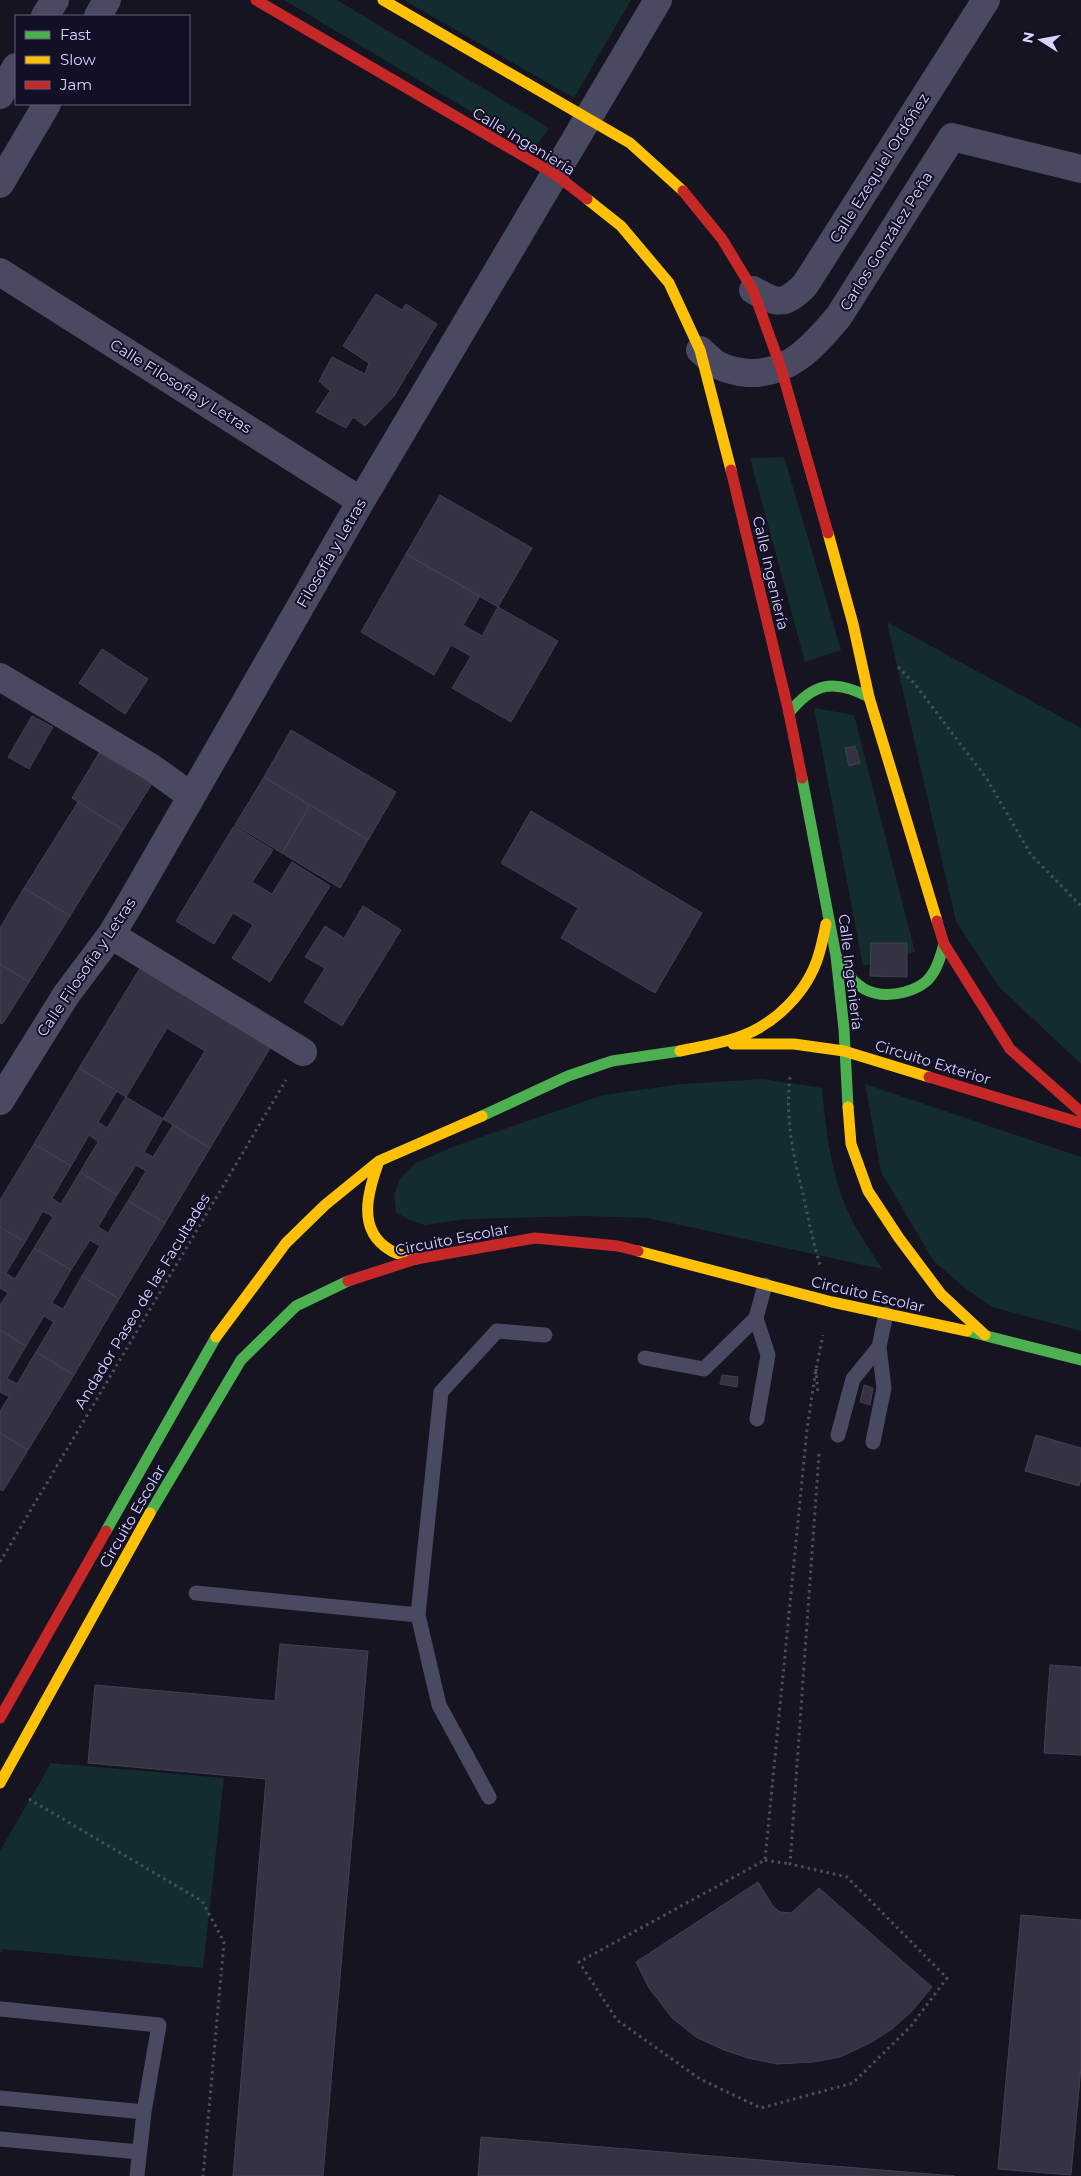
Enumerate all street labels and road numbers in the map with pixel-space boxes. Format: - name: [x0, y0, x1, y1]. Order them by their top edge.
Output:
- street label: Calle Ezequiel Ordóñez: [825, 89, 933, 246]
- street label: Calle Ingeniería: [469, 103, 579, 179]
- street label: Carlos González Peña: [835, 168, 937, 314]
- street label: Calle Filosofía y Letras: [107, 335, 255, 437]
- street label: Filosofía y Letras: [292, 495, 370, 611]
- street label: Calle Ingeniería: [749, 514, 793, 632]
- street label: Calle Filosofía y Letras: [32, 894, 140, 1040]
- street label: Calle Ingeniería: [834, 913, 868, 1031]
- street label: Circuito Exterior: [873, 1035, 993, 1089]
- street label: Andador Paseo de las Facultades: [70, 1190, 214, 1412]
- street label: Circuito Escolar: [393, 1219, 511, 1259]
- street label: Circuito Escolar: [809, 1272, 927, 1316]
- street label: Circuito Escolar: [95, 1461, 169, 1571]

